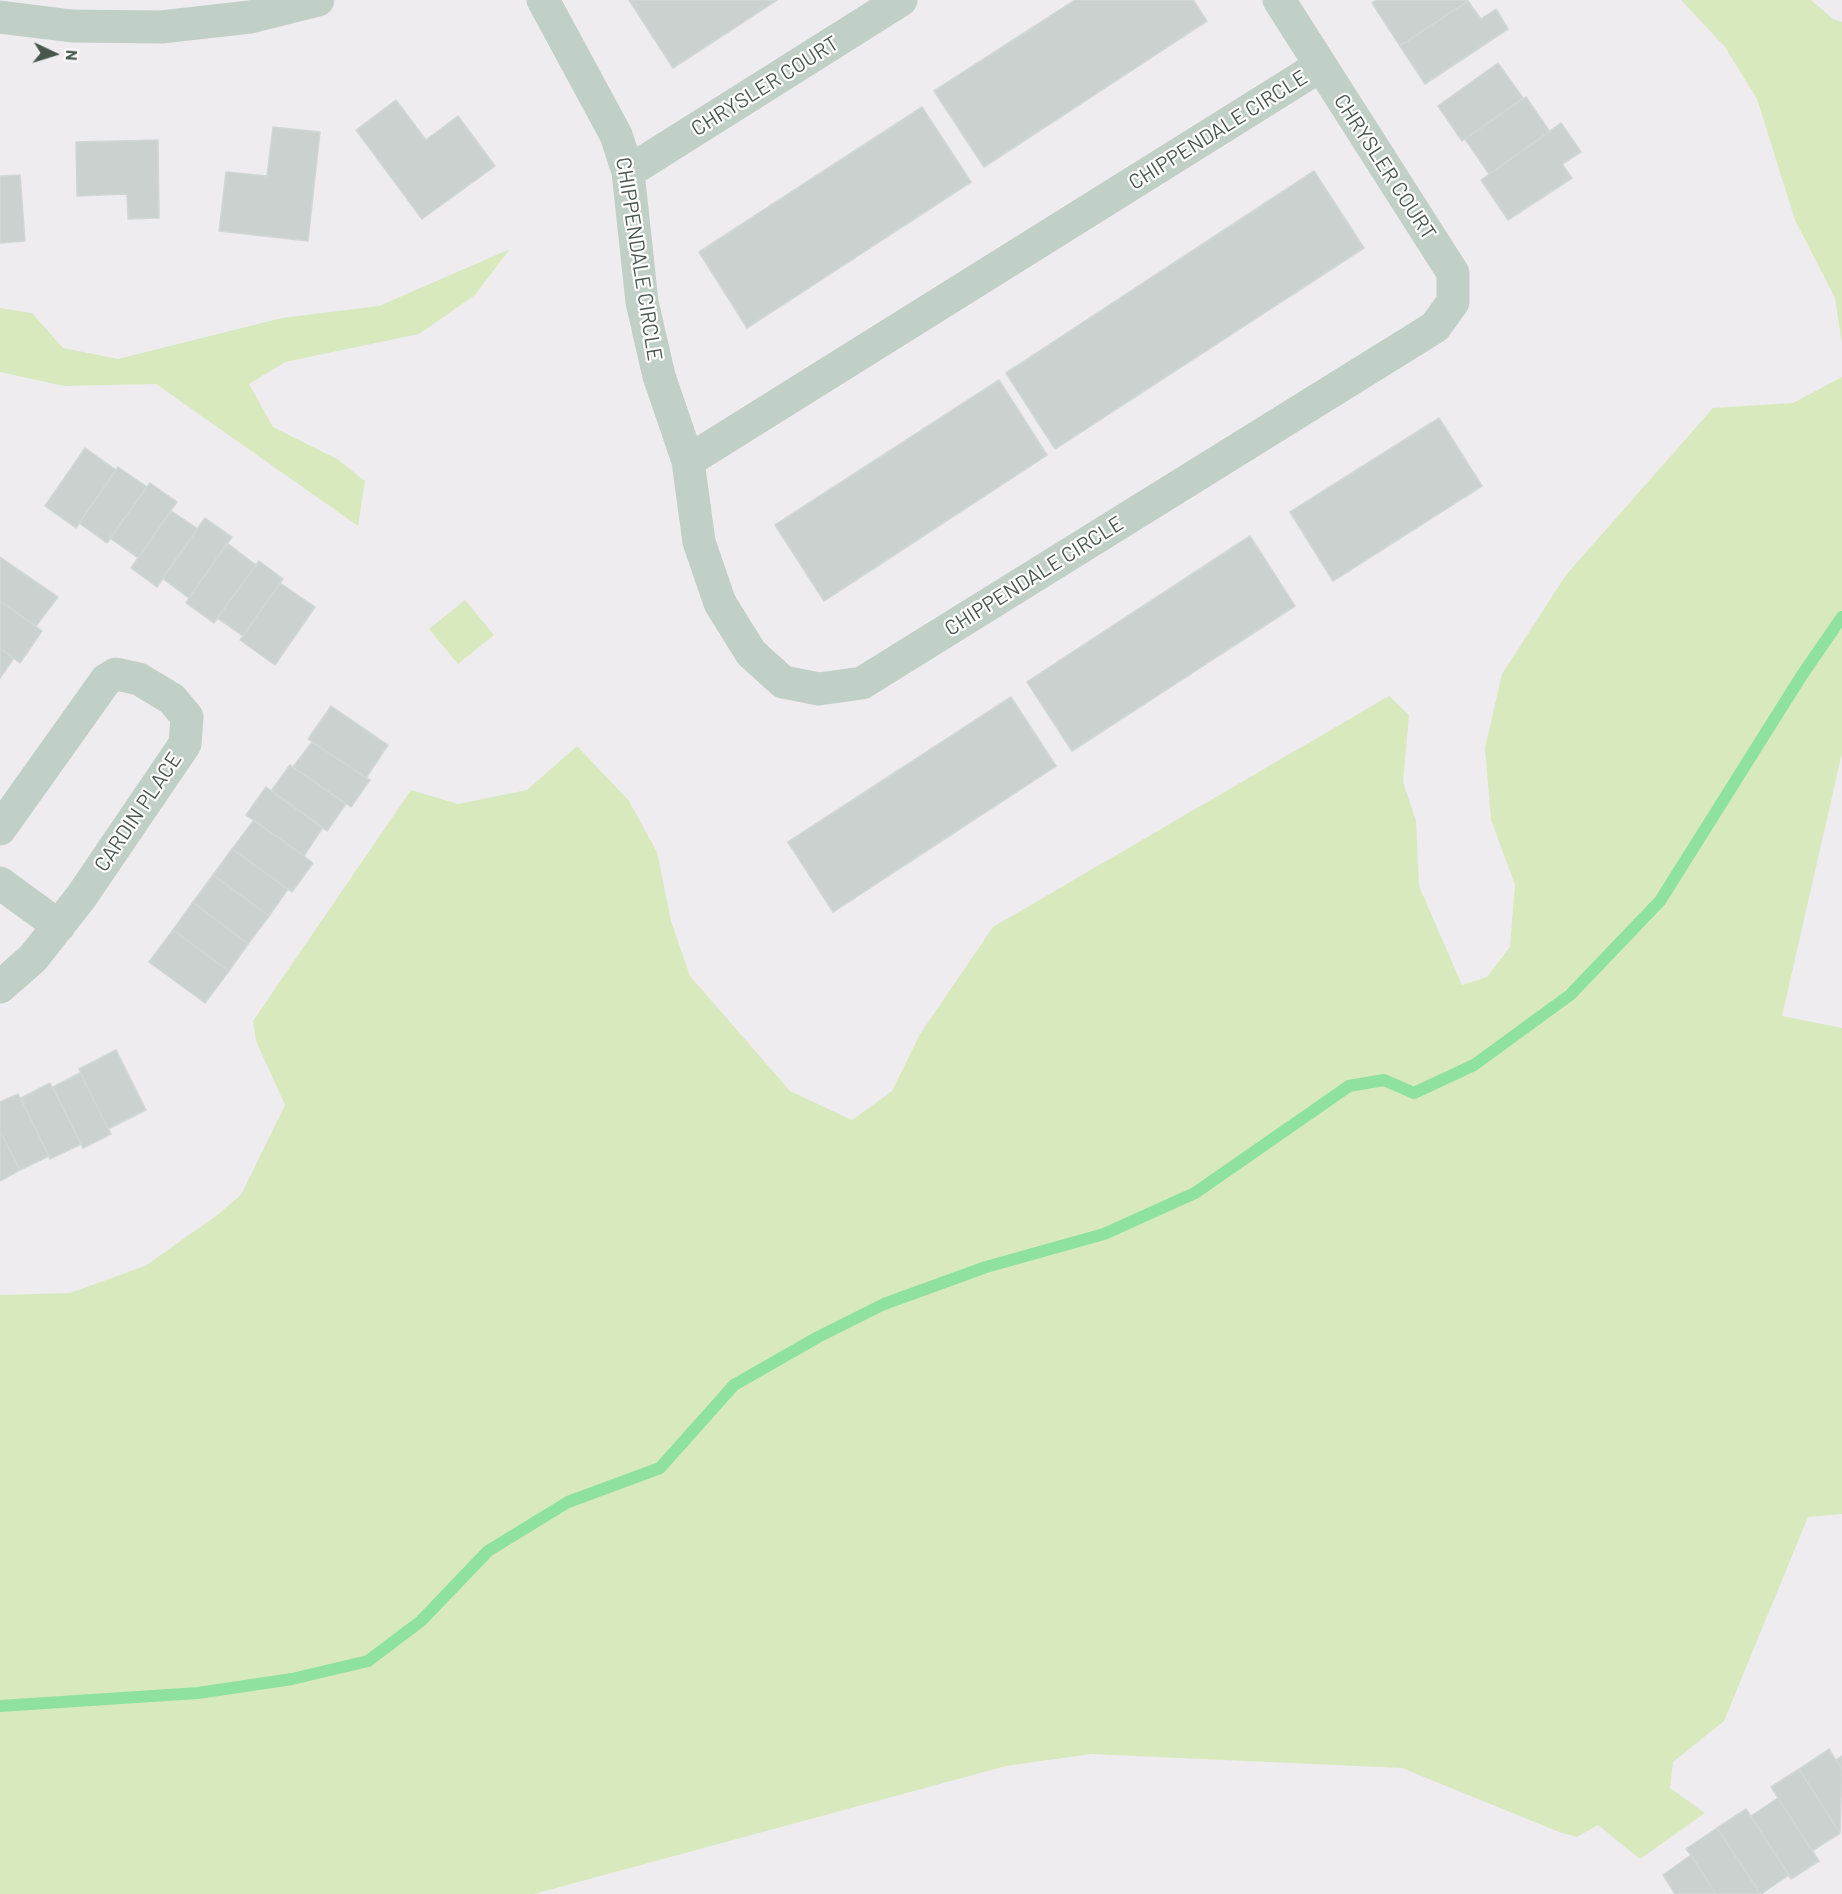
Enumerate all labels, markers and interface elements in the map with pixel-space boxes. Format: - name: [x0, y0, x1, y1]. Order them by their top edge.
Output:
- north arrow: [24, 24, 84, 84]
- street label: CHRYSLER COURT: [687, 31, 843, 141]
- text: N: [63, 49, 82, 61]
- street label: CHIPPENDALE CIRCLE: [1124, 65, 1312, 195]
- street label: CHRYSLER COURT: [1328, 89, 1442, 245]
- street label: CHIPPENDALE CIRCLE: [610, 155, 668, 363]
- street label: CHIPPENDALE CIRCLE: [940, 511, 1128, 641]
- street label: CARDIN PLACE: [89, 748, 187, 876]

